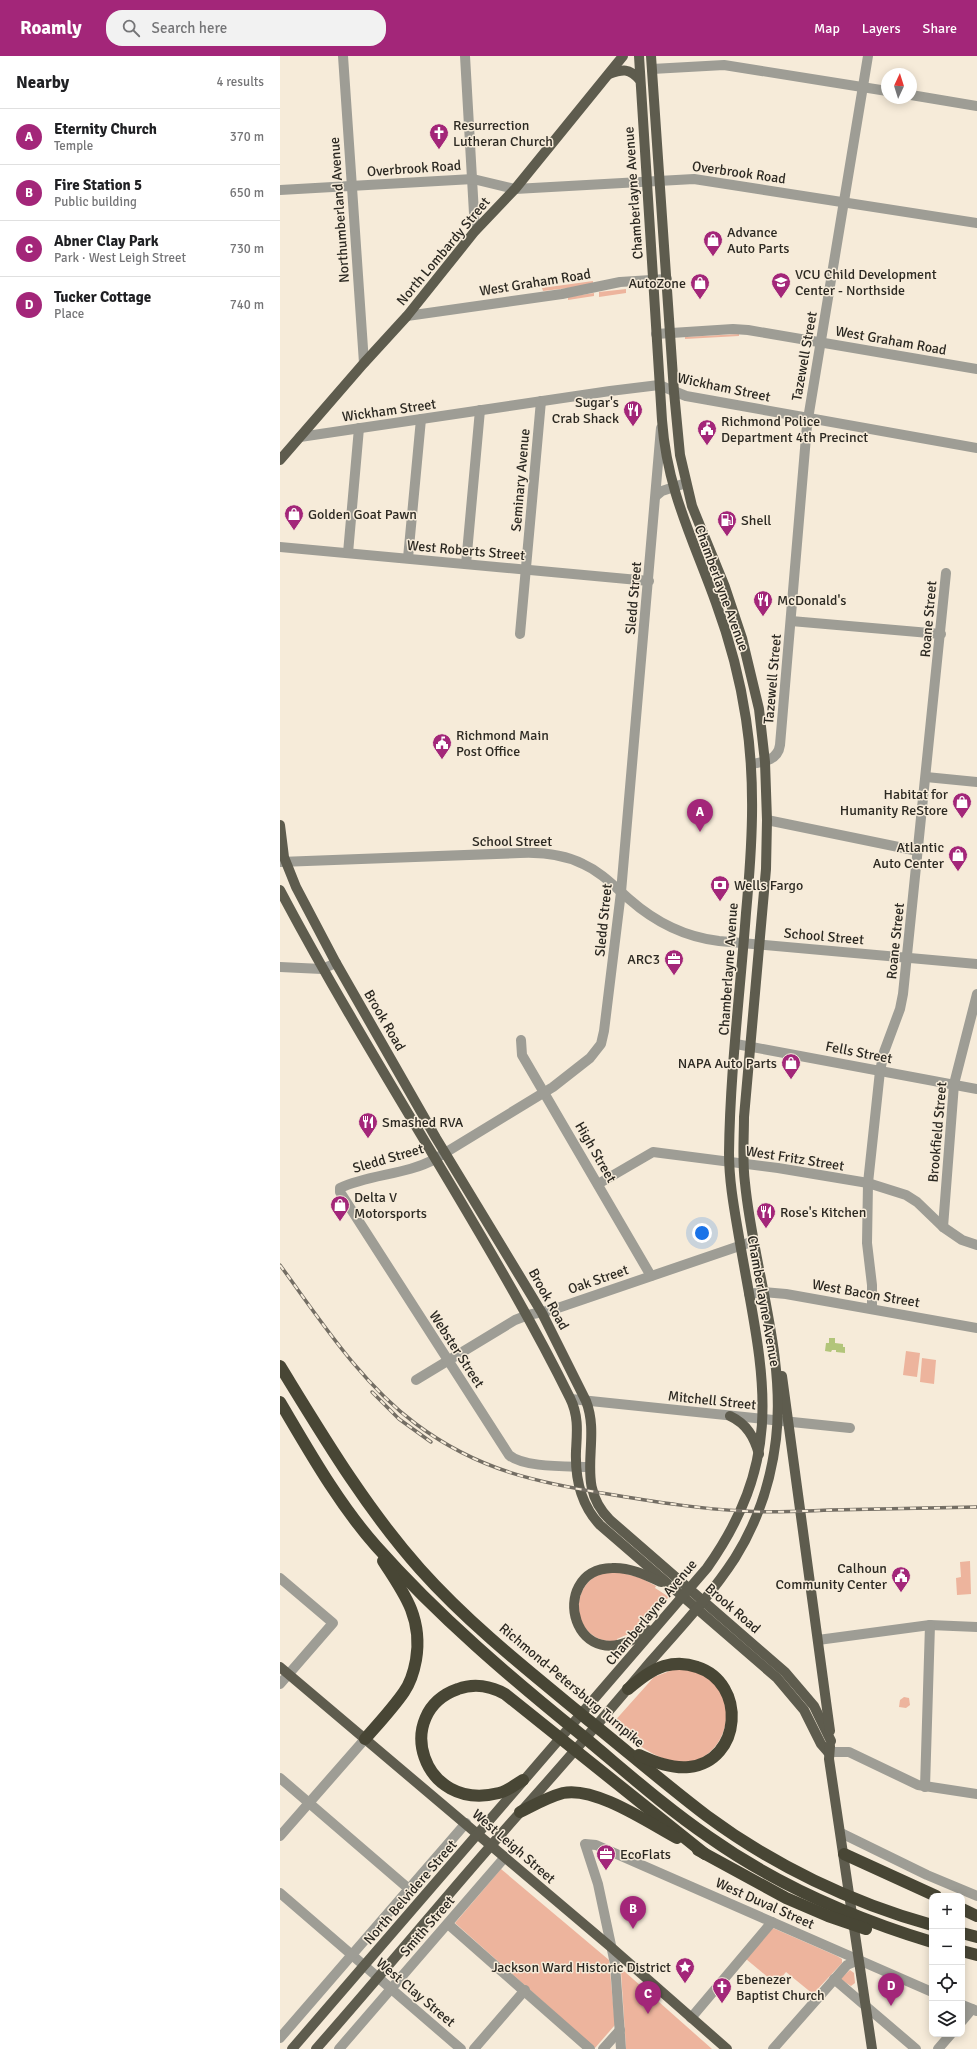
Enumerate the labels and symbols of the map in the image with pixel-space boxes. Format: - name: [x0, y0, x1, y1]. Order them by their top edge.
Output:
- north arrow: [881, 68, 917, 104]
- place label: Resurrection Lutheran Church: [453, 117, 553, 150]
- church icon: Resurrection Lutheran Church: [428, 122, 450, 150]
- street label: Chamberlayne Avenue: [620, 126, 647, 260]
- street label: Northumberland Avenue: [326, 136, 353, 284]
- street label: Overbrook Road: [366, 157, 462, 180]
- street label: Overbrook Road: [691, 158, 787, 187]
- street label: North Lombardy Street: [393, 194, 494, 309]
- place label: Advance Auto Parts: [727, 224, 789, 257]
- shop icon: Advance Auto Parts: [702, 229, 724, 257]
- street label: West Graham Road: [478, 265, 592, 300]
- place label: VCU Child Development Center - Northside: [795, 266, 937, 299]
- school or university icon: VCU Child Development Center - Northside: [770, 271, 792, 299]
- shop icon: AutoZone: [689, 272, 711, 300]
- place label: AutoZone: [628, 275, 686, 292]
- street label: Tazewell Street: [788, 310, 821, 402]
- street label: West Graham Road: [834, 322, 948, 359]
- street label: Wickham Street: [676, 369, 772, 406]
- place label: Sugar's Crab Shack: [552, 394, 619, 427]
- street label: Wickham Street: [341, 395, 437, 426]
- restaurant icon: Sugar's Crab Shack: [622, 399, 644, 427]
- place label: Richmond Police Department 4th Precinct: [721, 413, 868, 446]
- public building icon: Richmond Police Department 4th Precinct: [696, 418, 718, 446]
- street label: Seminary Avenue: [508, 428, 533, 532]
- shop icon: Golden Goat Pawn: [283, 503, 305, 531]
- place label: Golden Goat Pawn: [308, 506, 417, 523]
- fuel station icon: Shell: [716, 509, 738, 537]
- place label: Shell: [741, 512, 771, 529]
- street label: Chamberlayne Avenue: [691, 523, 752, 654]
- street label: West Roberts Street: [406, 537, 526, 564]
- street label: Sledd Street: [622, 561, 645, 635]
- street label: Roane Street: [917, 580, 940, 658]
- restaurant icon: McDonald's: [752, 589, 774, 617]
- place label: McDonald's: [777, 592, 846, 609]
- street label: Tazewell Street: [760, 633, 785, 725]
- place label: Richmond Main Post Office: [456, 727, 549, 760]
- public building icon: Richmond Main Post Office: [431, 732, 453, 760]
- place label: Habitat for Humanity ReStore: [840, 786, 949, 819]
- shop icon: Habitat for Humanity ReStore: [951, 791, 973, 819]
- pin: A: [687, 799, 713, 832]
- street label: School Street: [472, 833, 552, 850]
- place label: Atlantic Auto Center: [873, 839, 945, 872]
- shop icon: Atlantic Auto Center: [947, 844, 969, 872]
- bank icon: Wells Fargo: [709, 874, 731, 902]
- place label: Wells Fargo: [734, 877, 803, 894]
- street label: Sledd Street: [591, 883, 616, 957]
- street label: Chamberlayne Avenue: [715, 902, 742, 1036]
- street label: Roane Street: [883, 902, 908, 980]
- street label: School Street: [783, 925, 865, 948]
- office icon: ARC3: [663, 948, 685, 976]
- place label: ARC3: [627, 951, 660, 968]
- street label: Brook Road: [360, 987, 409, 1054]
- street label: Fells Street: [824, 1038, 894, 1067]
- shop icon: NAPA Auto Parts: [780, 1052, 802, 1080]
- place label: NAPA Auto Parts: [678, 1055, 777, 1072]
- street label: Brookfield Street: [925, 1081, 950, 1183]
- restaurant icon: Smashed RVA: [357, 1111, 379, 1139]
- place label: Smashed RVA: [382, 1114, 464, 1131]
- street label: High Street: [571, 1119, 620, 1186]
- street label: Sledd Street: [351, 1140, 426, 1177]
- street label: West Fritz Street: [744, 1142, 845, 1175]
- place label: Delta V Motorsports: [354, 1189, 427, 1222]
- shop icon: Delta V Motorsports: [329, 1194, 351, 1222]
- restaurant icon: Rose's Kitchen: [755, 1201, 777, 1229]
- place label: Rose's Kitchen: [780, 1204, 866, 1221]
- your location: [692, 1223, 712, 1243]
- street label: Chamberlayne Avenue: [744, 1234, 783, 1368]
- street label: Oak Street: [566, 1261, 631, 1298]
- street label: Brook Road: [525, 1265, 572, 1333]
- street label: West Bacon Street: [811, 1276, 921, 1311]
- street label: Webster Street: [425, 1308, 488, 1391]
- street label: Mitchell Street: [667, 1387, 757, 1414]
- street label: Chamberlayne Avenue: [602, 1556, 701, 1669]
- place label: Calhoun Community Center: [776, 1560, 888, 1593]
- public building icon: Calhoun Community Center: [890, 1565, 912, 1593]
- street label: Brook Road: [702, 1580, 764, 1637]
- street label: Richmond-Petersburg Turnpike: [496, 1620, 648, 1751]
- street label: West Leigh Street: [469, 1806, 559, 1887]
- street label: North Belvidere Street: [360, 1836, 461, 1948]
- office icon: EcoFlats: [595, 1843, 617, 1871]
- place label: EcoFlats: [620, 1846, 671, 1863]
- street label: West Duval Street: [713, 1874, 817, 1933]
- street label: Smith Street: [396, 1892, 458, 1960]
- pin: B: [620, 1896, 646, 1929]
- street label: West Clay Street: [373, 1954, 459, 2030]
- place icon: Jackson Ward Historic District: [674, 1956, 696, 1984]
- place label: Jackson Ward Historic District: [491, 1959, 671, 1976]
- place label: Ebenezer Baptist Church: [736, 1971, 825, 2004]
- pin: D: [878, 1973, 904, 2006]
- church icon: Ebenezer Baptist Church: [711, 1976, 733, 2004]
- pin: C: [635, 1981, 661, 2014]

